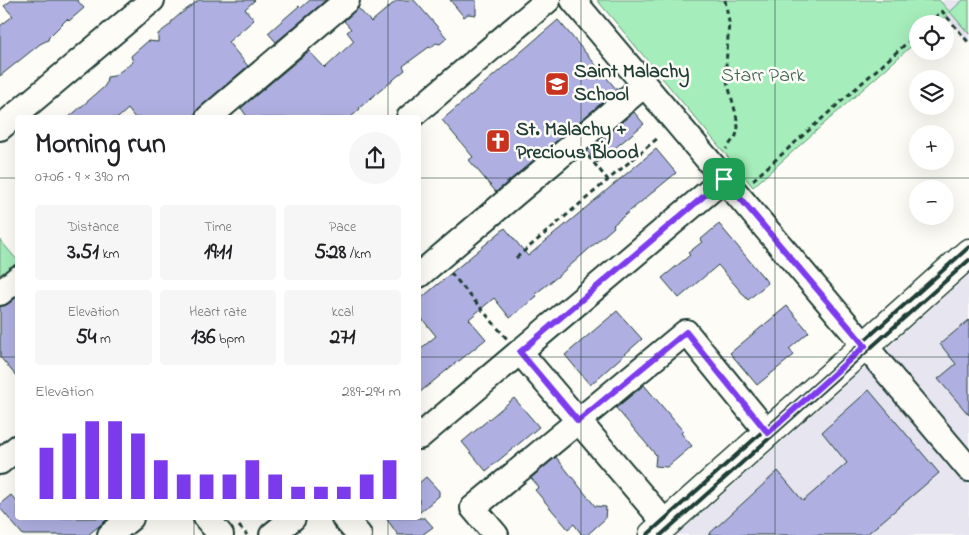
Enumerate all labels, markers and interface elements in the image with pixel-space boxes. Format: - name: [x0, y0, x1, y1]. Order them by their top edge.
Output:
- map controls: [909, 15, 954, 225]
- button: locate: [909, 15, 954, 60]
- place label: Saint Malachy School: [574, 58, 689, 110]
- park label: Starr Park: [721, 62, 805, 91]
- button: layers: [909, 70, 954, 115]
- school or university icon: Saint Malachy School: [544, 71, 570, 97]
- place label: St. Malachy + Precious Blood: [516, 116, 639, 168]
- text: Morning run: [35, 125, 166, 166]
- button: +: [909, 125, 954, 170]
- church icon: St. Malachy + Precious Blood: [485, 128, 511, 154]
- button: share: [349, 132, 401, 184]
- pin: [703, 158, 745, 200]
- text: 07:06 · 9 × 390 m: [35, 165, 130, 189]
- icon: arrive: [710, 165, 738, 193]
- button: −: [909, 180, 954, 225]
- text: Distance: [68, 217, 119, 238]
- text: Time: [204, 217, 232, 238]
- text: Pace: [329, 217, 356, 238]
- text: 3.51: [67, 238, 99, 268]
- text: 19:11: [204, 238, 232, 268]
- text: 5:28: [314, 238, 346, 268]
- text: km: [99, 244, 119, 265]
- text: /km: [346, 244, 371, 265]
- text: Elevation: [68, 302, 119, 323]
- text: Heart rate: [189, 302, 247, 323]
- text: kcal: [332, 302, 354, 323]
- text: 54: [76, 323, 96, 353]
- text: 136: [191, 323, 216, 353]
- text: 271: [330, 323, 356, 353]
- text: m: [96, 329, 111, 350]
- text: bpm: [216, 329, 245, 350]
- text: Elevation: [35, 380, 94, 404]
- text: 289–294 m: [342, 380, 401, 404]

